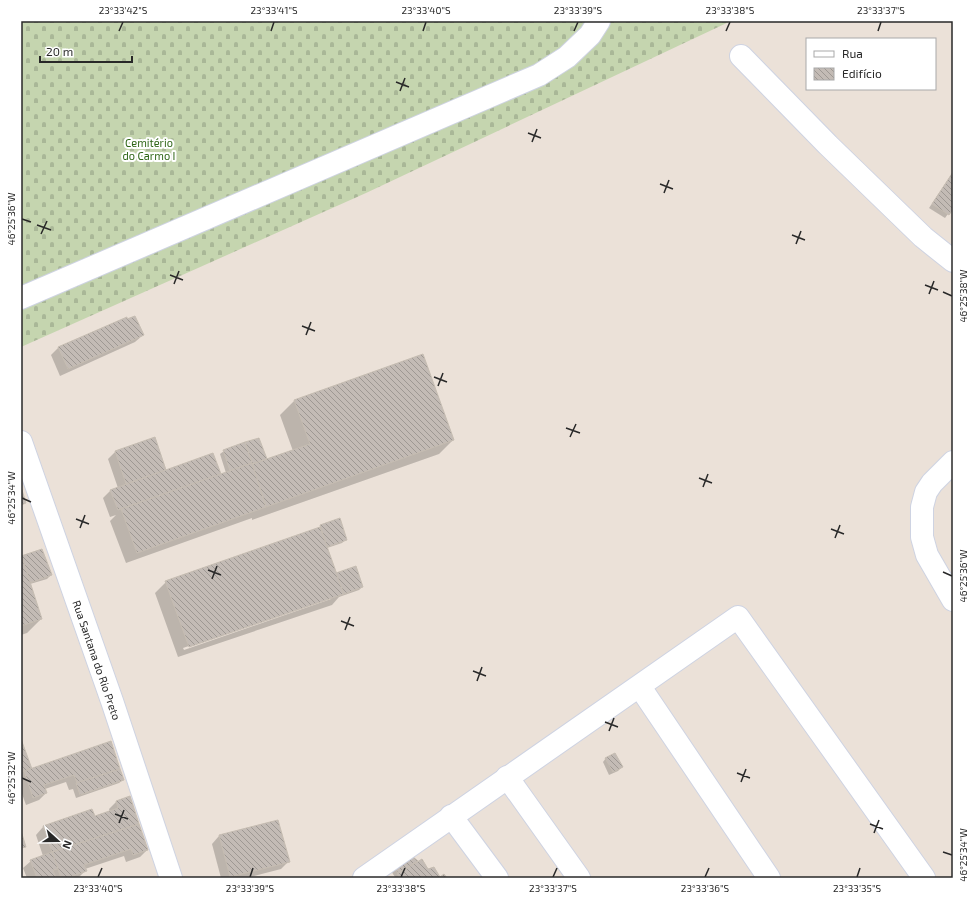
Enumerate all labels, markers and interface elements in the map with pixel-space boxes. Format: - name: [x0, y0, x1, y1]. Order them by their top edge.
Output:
- text: 23°33'42"S: [99, 4, 148, 16]
- text: 23°33'41"S: [250, 4, 298, 16]
- text: 23°33'40"S: [401, 4, 451, 16]
- text: 23°33'39"S: [554, 4, 603, 16]
- text: 23°33'38"S: [706, 4, 755, 16]
- text: 23°33'37"S: [857, 4, 905, 16]
- scale bar: [40, 38, 132, 64]
- legend: [806, 38, 936, 90]
- text: 20 m: [46, 44, 73, 58]
- text: Rua: [842, 46, 863, 60]
- text: Edifício: [842, 66, 882, 80]
- park label: Cemitério do Carmo I: [123, 136, 175, 162]
- text: 46°25'36"W: [5, 192, 17, 245]
- text: 46°25'38"W: [957, 269, 969, 323]
- text: 46°25'34"W: [5, 471, 17, 525]
- text: 46°25'36"W: [957, 549, 969, 602]
- street label: Rua Santana do Rio Preto: [70, 599, 124, 721]
- text: 46°25'32"W: [5, 751, 17, 804]
- north arrow: [38, 821, 78, 861]
- text: 46°25'34"W: [957, 828, 969, 882]
- text: N: [60, 839, 75, 851]
- text: 23°33'40"S: [73, 882, 123, 894]
- text: 23°33'39"S: [226, 882, 275, 894]
- text: 23°33'38"S: [377, 882, 426, 894]
- text: 23°33'37"S: [529, 882, 577, 894]
- text: 23°33'36"S: [681, 882, 730, 894]
- text: 23°33'35"S: [833, 882, 881, 894]

